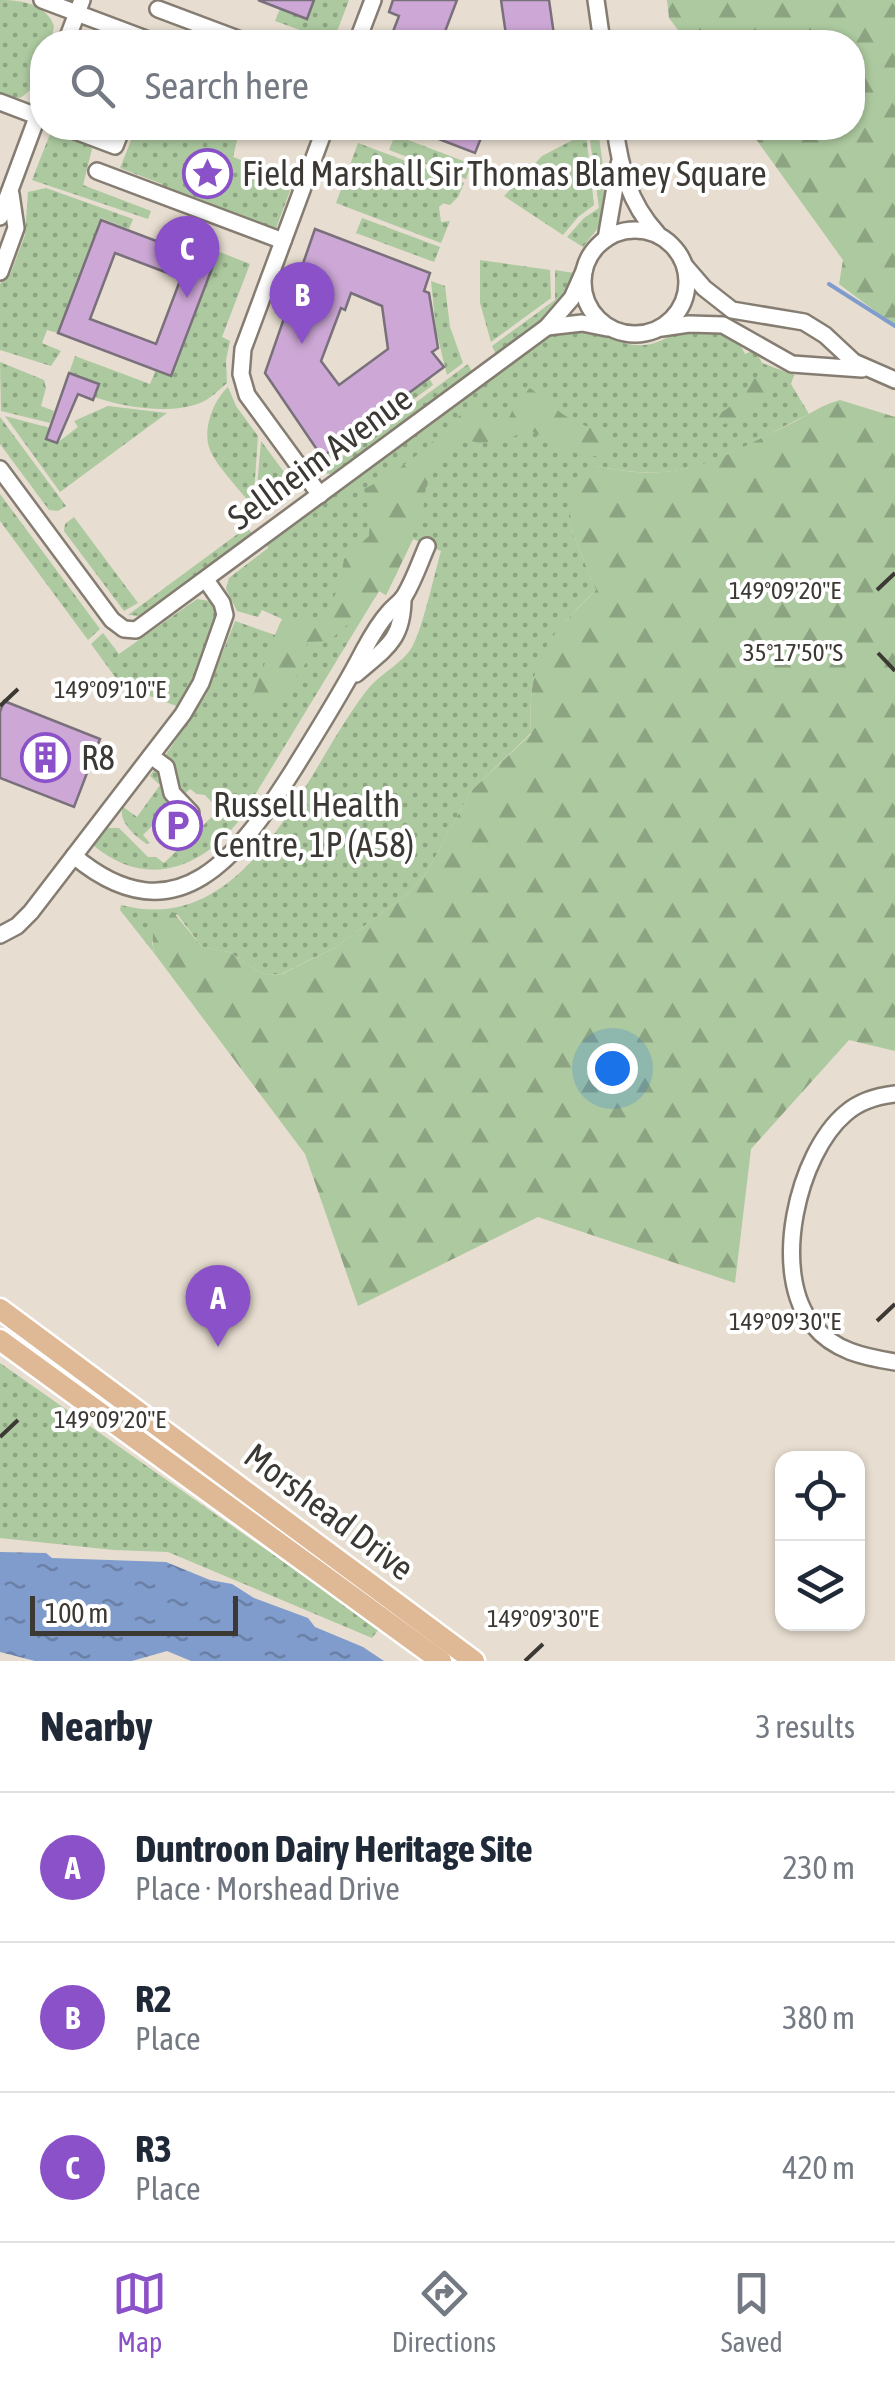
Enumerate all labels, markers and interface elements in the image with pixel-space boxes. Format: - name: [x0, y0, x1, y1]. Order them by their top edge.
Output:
- search box: [30, 30, 865, 140]
- icon: search: [65, 58, 120, 113]
- text: Search here: [145, 64, 309, 107]
- place icon: Field Marshall Sir Thomas Blamey Square: [181, 148, 233, 200]
- place label: Field Marshall Sir Thomas Blamey Square: [242, 153, 767, 193]
- pin: C: [154, 216, 220, 298]
- pin: B: [270, 262, 334, 344]
- street label: Sellheim Avenue: [220, 377, 419, 537]
- text: 149°09'20"E: [729, 576, 841, 604]
- text: 35°17'50"S: [743, 638, 843, 666]
- text: 149°09'10"E: [54, 675, 166, 703]
- building icon: R8: [20, 732, 72, 784]
- place label: R8: [81, 737, 115, 777]
- place label: Russell Health Centre, 1P (A58): [213, 784, 414, 864]
- parking icon: Russell Health Centre, 1P (A58): [152, 799, 204, 851]
- your location: [587, 1043, 638, 1094]
- pin: A: [186, 1264, 250, 1347]
- text: 149°09'30"E: [729, 1307, 841, 1335]
- text: 149°09'20"E: [54, 1405, 166, 1433]
- street label: Morshead Drive: [237, 1435, 422, 1588]
- map controls: [775, 1451, 865, 1631]
- button: locate: [775, 1451, 865, 1541]
- button: layers: [775, 1541, 865, 1631]
- scale bar: [30, 1591, 238, 1636]
- text: 100 m: [45, 1597, 108, 1629]
- text: 149°09'30"E: [487, 1604, 599, 1632]
- text: Nearby: [40, 1702, 153, 1750]
- text: 3 results: [756, 1708, 855, 1745]
- text: Duntroon Dairy Heritage Site: [135, 1827, 533, 1870]
- text: A: [65, 1849, 80, 1886]
- text: 230 m: [782, 1849, 855, 1886]
- text: Place · Morshead Drive: [135, 1870, 400, 1907]
- text: R2: [135, 1977, 172, 2020]
- text: B: [65, 1999, 80, 2036]
- text: 380 m: [782, 1999, 855, 2036]
- text: Place: [135, 2020, 200, 2057]
- text: R3: [135, 2127, 172, 2170]
- text: C: [65, 2149, 80, 2186]
- text: 420 m: [782, 2149, 855, 2186]
- text: Place: [135, 2170, 200, 2207]
- tab: Map: [112, 2266, 167, 2358]
- tab: Directions: [392, 2266, 496, 2358]
- tab: Saved: [721, 2266, 783, 2358]

